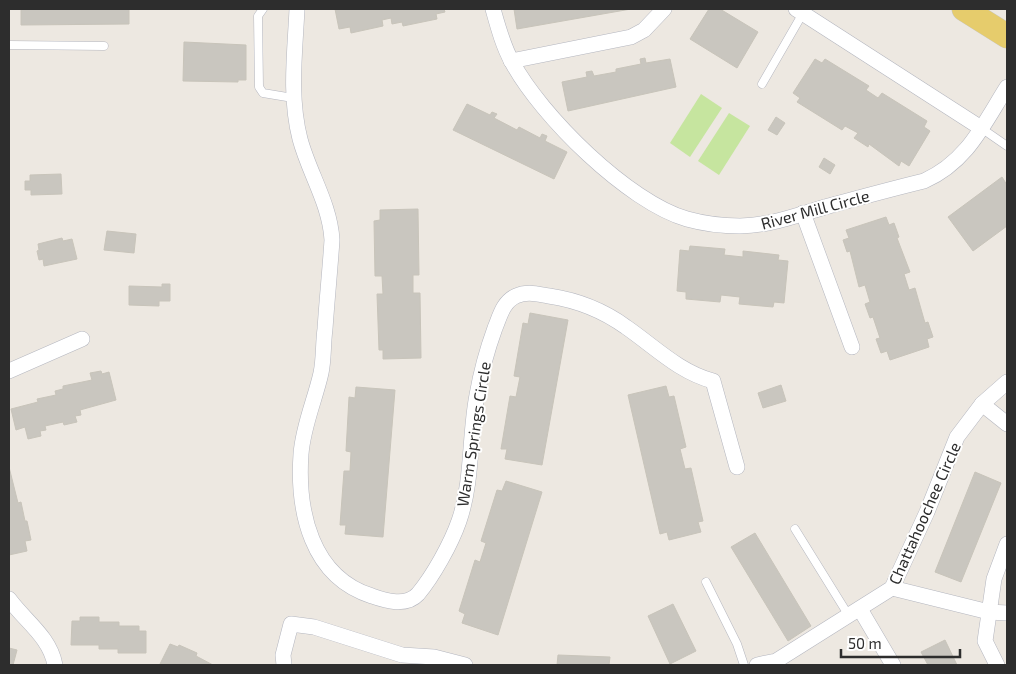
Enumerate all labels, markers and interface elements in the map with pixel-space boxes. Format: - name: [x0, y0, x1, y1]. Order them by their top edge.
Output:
- street label: River Mill Circle: [759, 185, 871, 233]
- street label: Warm Springs Circle: [452, 360, 494, 508]
- street label: Chattahoochee Circle: [884, 439, 964, 587]
- scale bar: [841, 626, 960, 658]
- text: 50 m: [848, 634, 882, 652]

